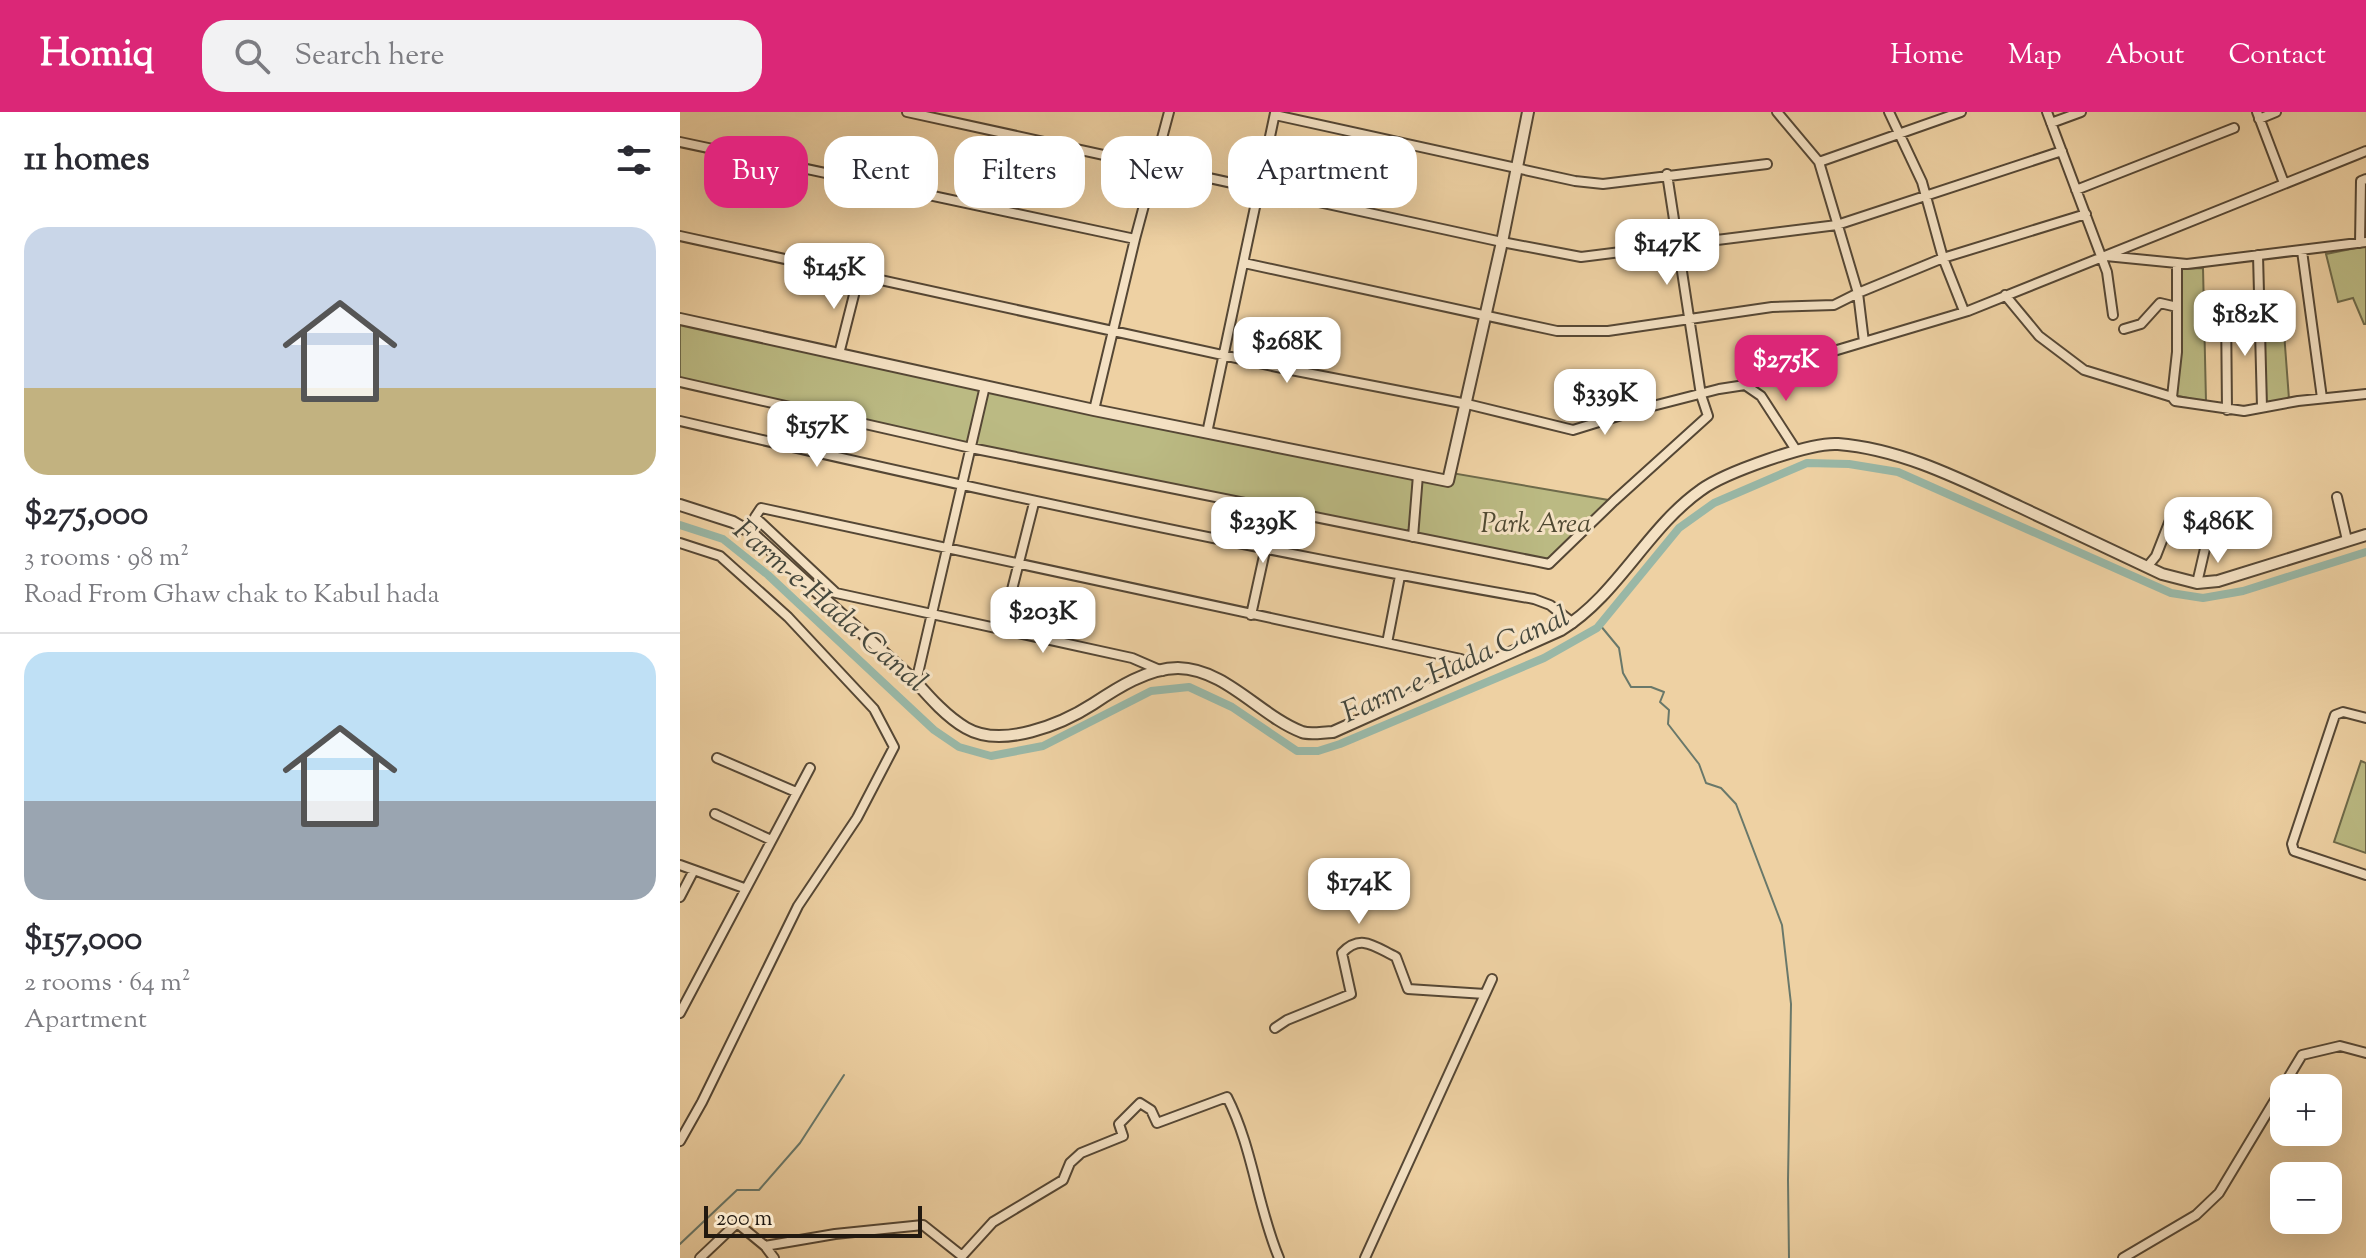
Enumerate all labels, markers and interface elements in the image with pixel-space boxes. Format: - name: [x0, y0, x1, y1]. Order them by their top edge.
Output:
- search box: [202, 20, 762, 92]
- text: Homiq: [40, 29, 154, 83]
- icon: search: [230, 34, 274, 78]
- text: Search here: [294, 35, 445, 78]
- text: Home: [1890, 36, 1964, 76]
- text: Map: [2008, 36, 2062, 76]
- text: About: [2106, 36, 2184, 76]
- text: Contact: [2228, 36, 2326, 76]
- text: 11 homes: [24, 136, 150, 185]
- chip: Buy: [704, 136, 808, 208]
- chip: Rent: [824, 136, 938, 208]
- chip: Filters: [954, 136, 1085, 208]
- chip: New: [1101, 136, 1212, 208]
- chip: Apartment: [1228, 136, 1417, 208]
- icon: filters: [612, 138, 656, 182]
- pin: $147K: [1611, 219, 1723, 287]
- text: $147K: [1633, 226, 1701, 263]
- pin: $145K: [778, 243, 890, 311]
- text: $145K: [802, 250, 866, 287]
- icon: home: [268, 279, 412, 423]
- pin: $182K: [2189, 290, 2301, 358]
- text: $182K: [2212, 297, 2278, 334]
- pin: $268K: [1231, 317, 1343, 385]
- text: $268K: [1252, 324, 1322, 361]
- pin: $275K: [1730, 335, 1842, 403]
- text: $275K: [1753, 342, 1819, 379]
- pin: $339K: [1549, 369, 1661, 437]
- text: $339K: [1572, 376, 1638, 413]
- pin: $157K: [761, 401, 873, 469]
- text: $157K: [785, 408, 849, 445]
- text: $275,000: [24, 491, 148, 540]
- pin: $239K: [1207, 497, 1319, 565]
- pin: $486K: [2162, 497, 2274, 565]
- text: $239K: [1229, 504, 1297, 541]
- text: $486K: [2182, 504, 2254, 541]
- park label: Park Area: [1481, 505, 1591, 545]
- water label: Farm-e-Hada Canal: [722, 510, 936, 704]
- text: 3 rooms · 98 m²: [24, 540, 189, 577]
- text: Road From Ghaw chak to Kabul hada: [24, 577, 439, 614]
- pin: $203K: [987, 587, 1099, 655]
- text: $203K: [1008, 594, 1078, 631]
- water label: Farm-e-Hada Canal: [1335, 596, 1577, 736]
- icon: home: [268, 704, 412, 848]
- pin: $174K: [1303, 858, 1415, 926]
- text: $174K: [1326, 865, 1392, 902]
- text: $157,000: [24, 916, 142, 965]
- text: 2 rooms · 64 m²: [24, 965, 191, 1002]
- text: Apartment: [24, 1002, 147, 1039]
- map controls: [2270, 1074, 2342, 1234]
- button: +: [2270, 1074, 2342, 1146]
- button: −: [2270, 1162, 2342, 1234]
- scale bar: [704, 1202, 922, 1238]
- text: 200 m: [716, 1204, 772, 1236]

